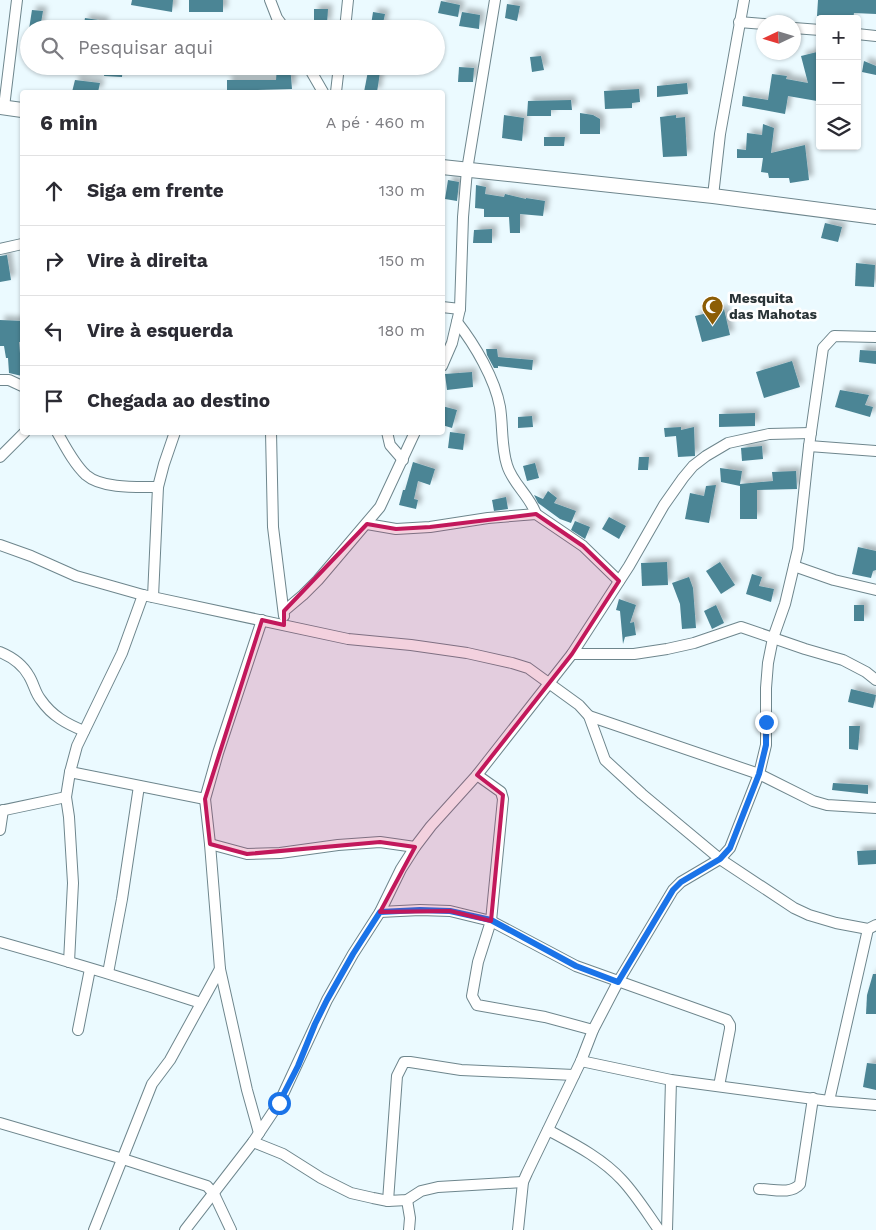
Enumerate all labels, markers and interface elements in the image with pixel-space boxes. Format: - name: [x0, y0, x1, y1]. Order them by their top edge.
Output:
- north arrow: [756, 15, 801, 60]
- map controls: [816, 15, 861, 150]
- button: +: [816, 15, 861, 60]
- search box: [20, 20, 445, 75]
- icon: search: [38, 34, 66, 62]
- text: Pesquisar aqui: [78, 36, 213, 59]
- button: −: [816, 60, 861, 105]
- button: layers: [816, 105, 861, 150]
- text: 6 min: [40, 110, 98, 135]
- text: A pé · 460 m: [326, 113, 425, 132]
- icon: ahead: [40, 177, 68, 205]
- text: Siga em frente: [87, 179, 224, 202]
- text: 130 m: [379, 181, 425, 200]
- icon: right: [40, 247, 68, 275]
- text: Vire à direita: [87, 249, 208, 272]
- text: 150 m: [379, 251, 425, 270]
- place label: Mesquita das Mahotas: [729, 290, 818, 322]
- mosque icon: Mesquita das Mahotas: [701, 294, 725, 325]
- icon: left: [40, 317, 68, 345]
- text: Vire à esquerda: [87, 319, 233, 342]
- text: 180 m: [378, 321, 425, 340]
- icon: arrive: [40, 387, 68, 415]
- text: Chegada ao destino: [87, 389, 270, 412]
- route end: [755, 711, 778, 734]
- route start: [268, 1092, 291, 1115]

